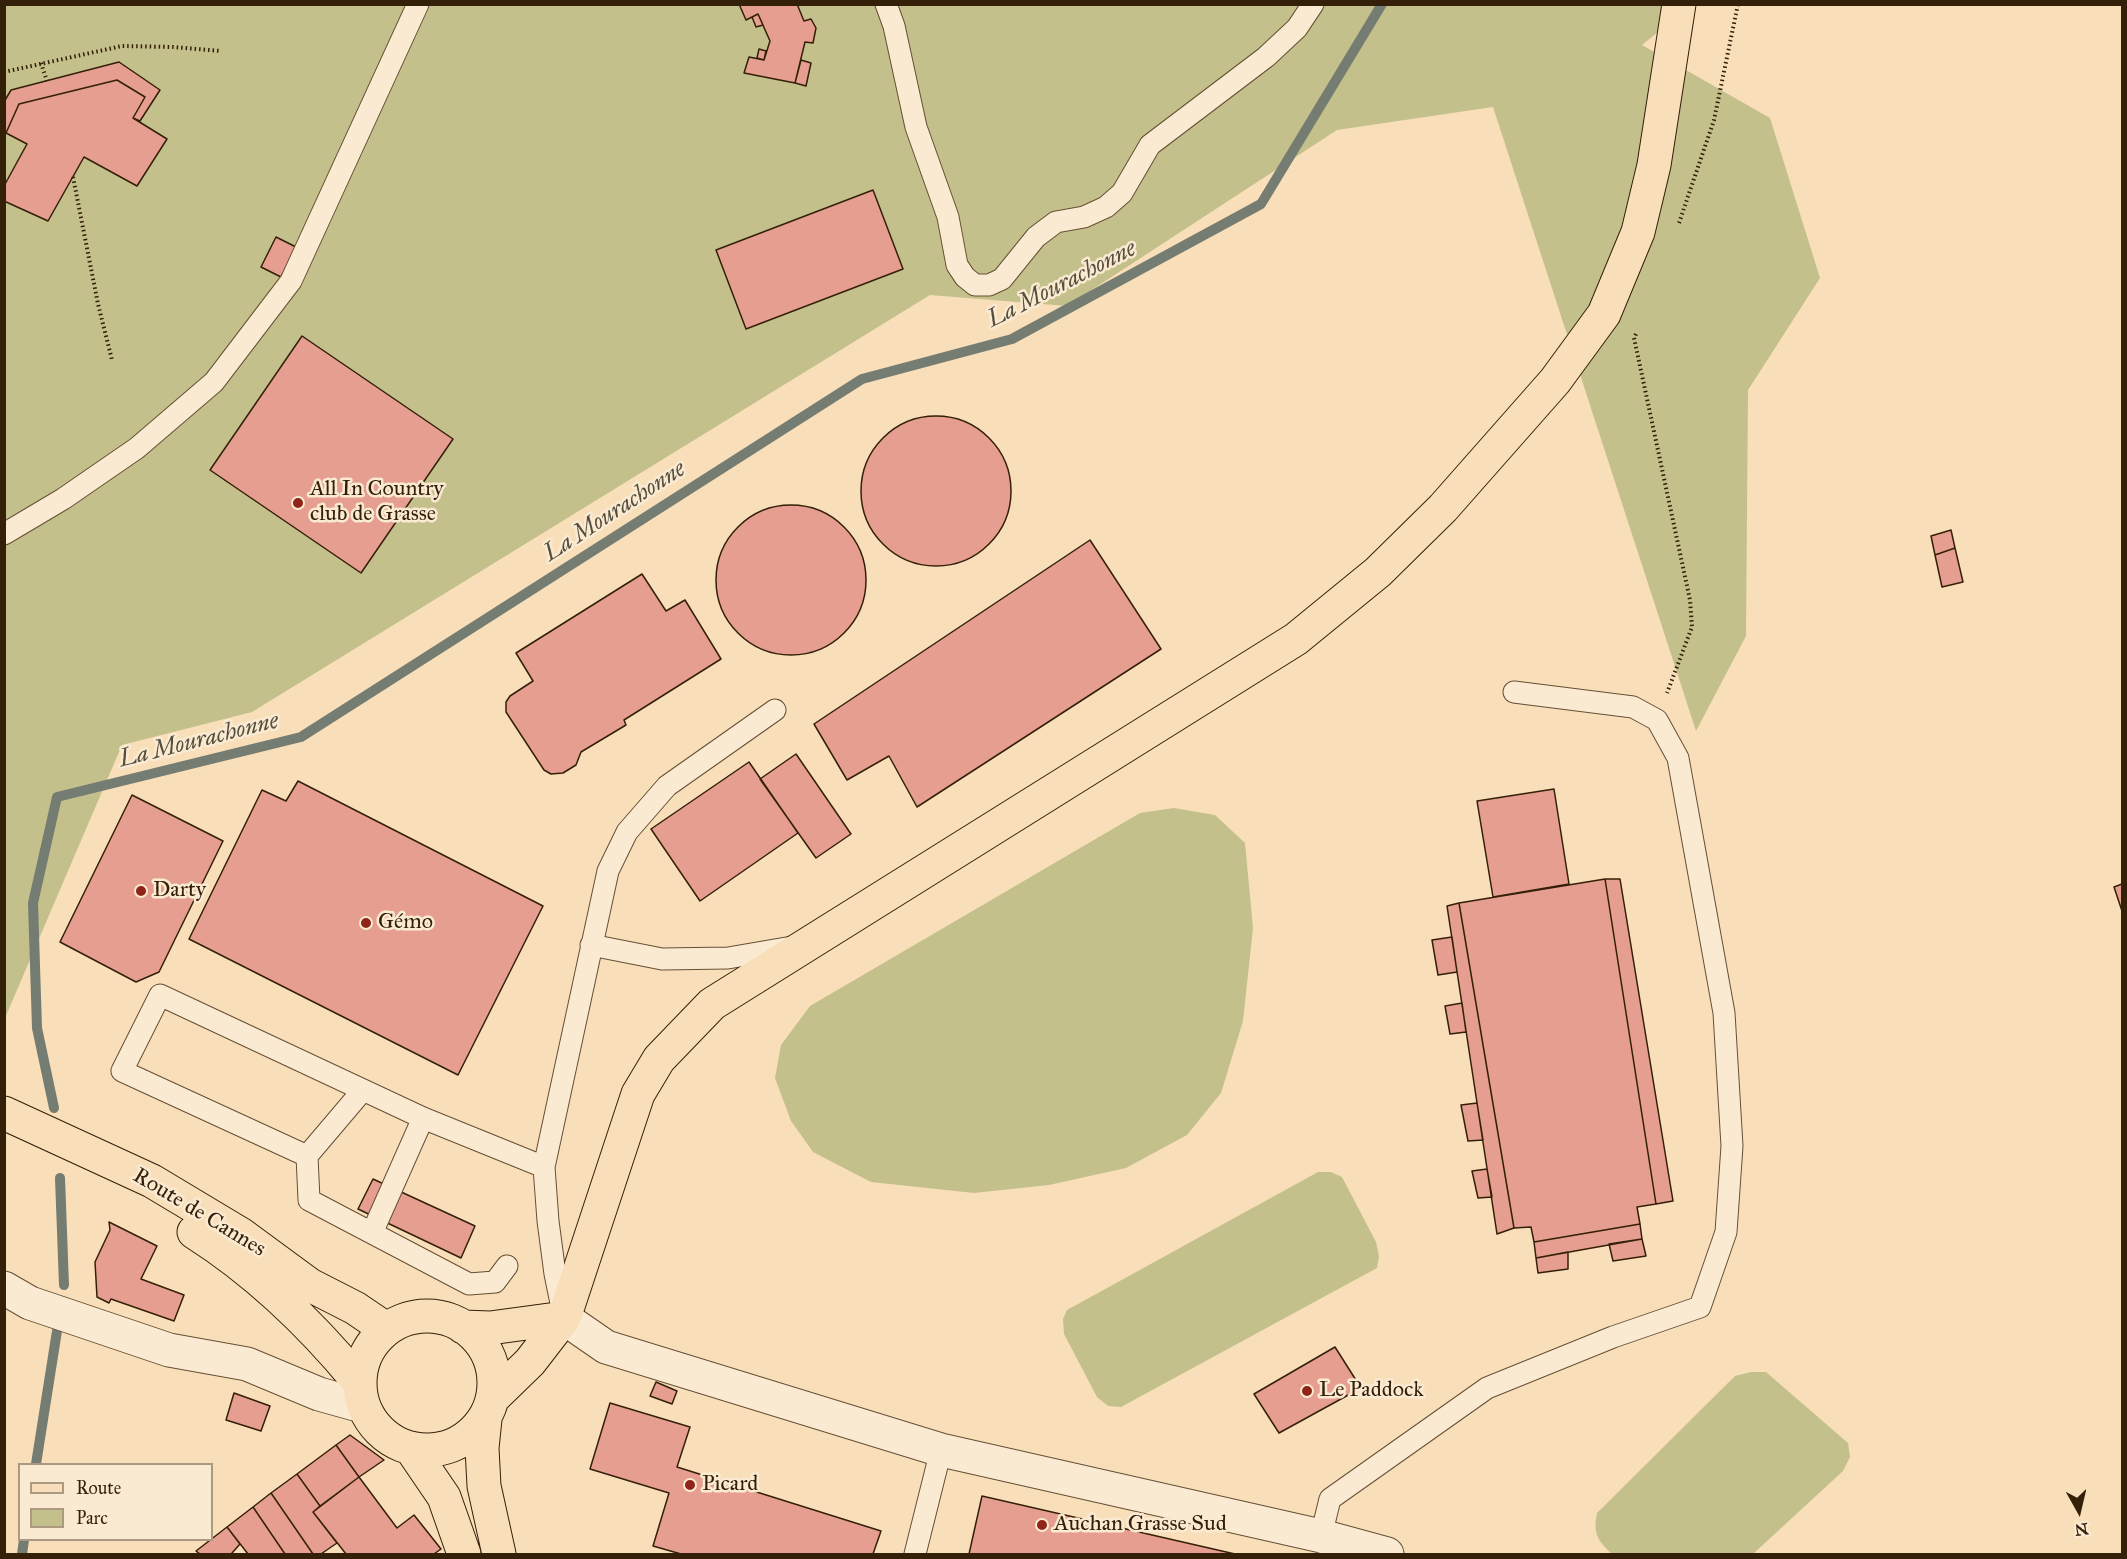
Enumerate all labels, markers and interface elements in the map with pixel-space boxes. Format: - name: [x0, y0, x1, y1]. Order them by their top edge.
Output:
- water label: La Mourachonne: [983, 235, 1141, 335]
- water label: La Mourachonne: [539, 455, 691, 569]
- place label: All In Country club de Grasse: [310, 477, 444, 528]
- marker: All In Country club de Grasse: [291, 496, 305, 510]
- water label: La Mourachonne: [116, 707, 282, 775]
- place label: Darty: [153, 878, 206, 904]
- marker: Darty: [134, 884, 148, 898]
- place label: Gémo: [378, 910, 433, 936]
- marker: Gémo: [359, 916, 373, 930]
- street label: Route de Cannes: [128, 1163, 270, 1263]
- place label: Le Paddock: [1319, 1378, 1423, 1404]
- marker: Le Paddock: [1300, 1384, 1314, 1398]
- legend: [18, 1463, 213, 1541]
- place label: Picard: [702, 1472, 758, 1498]
- text: Route: [76, 1477, 121, 1499]
- marker: Picard: [683, 1478, 697, 1492]
- north arrow: [2049, 1481, 2109, 1541]
- text: Parc: [76, 1507, 108, 1529]
- place label: Auchan Grasse Sud: [1054, 1512, 1227, 1538]
- marker: Auchan Grasse Sud: [1035, 1518, 1049, 1532]
- text: N: [2074, 1519, 2090, 1540]

